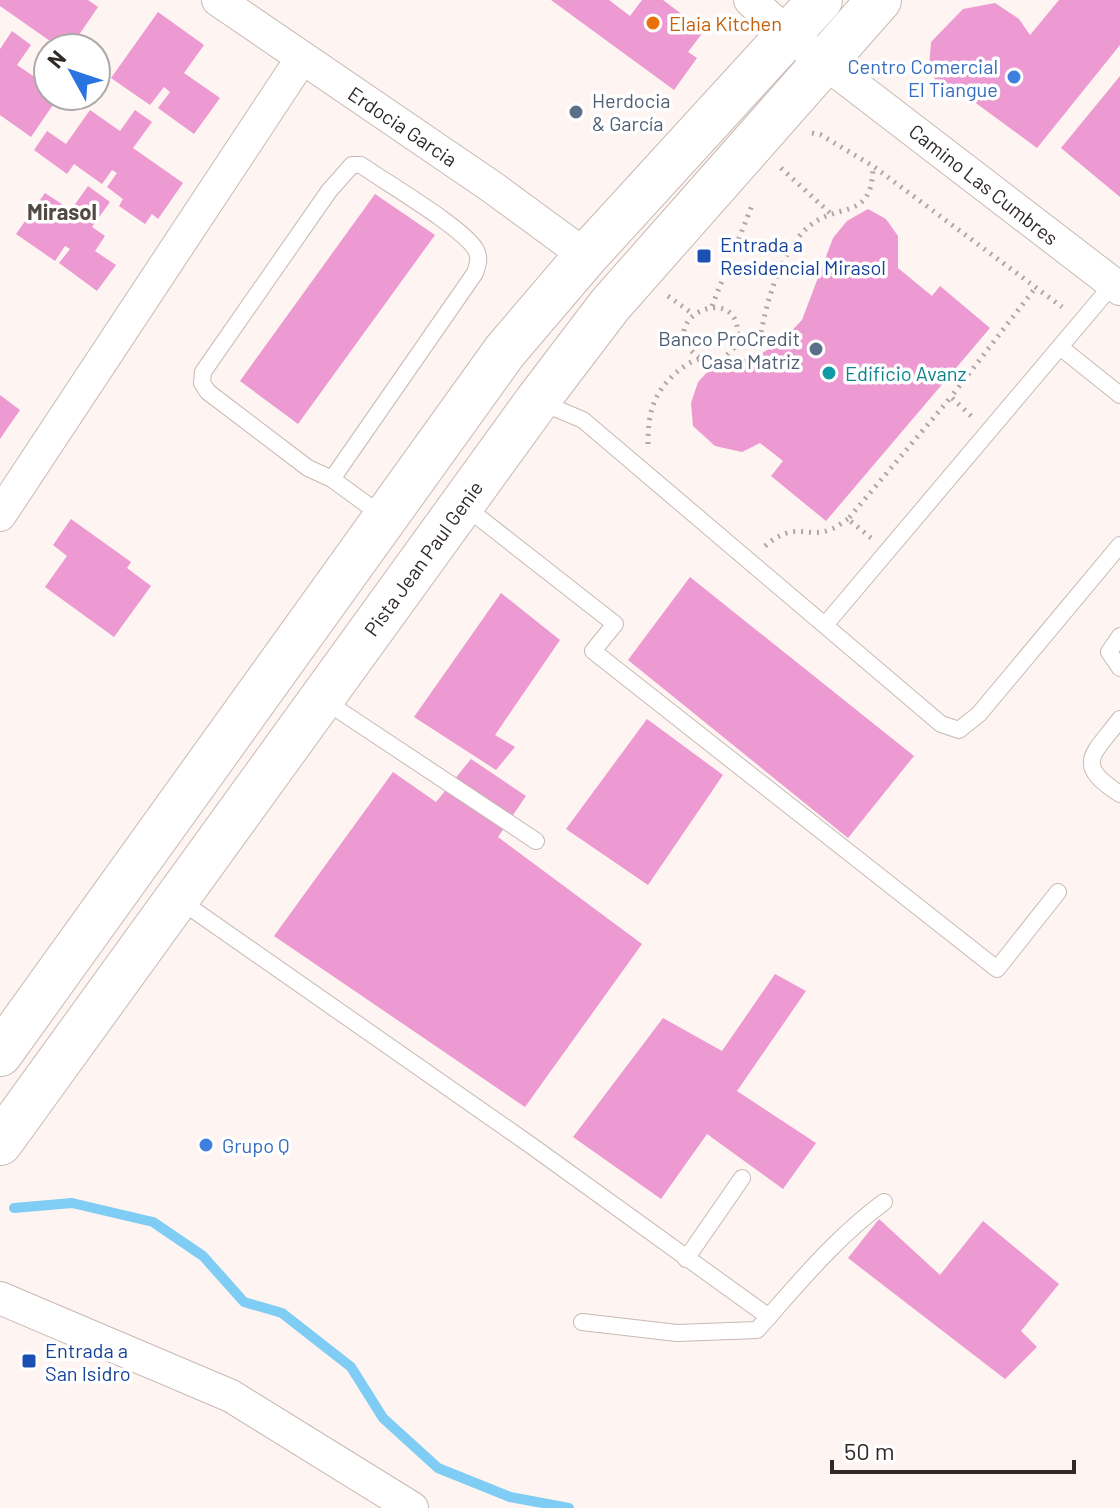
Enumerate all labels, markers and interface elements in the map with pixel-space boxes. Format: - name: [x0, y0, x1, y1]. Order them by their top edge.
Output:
- place label: Elaia Kitchen: [669, 11, 782, 35]
- marker: Elaia Kitchen: [644, 14, 662, 32]
- north arrow: [32, 32, 112, 112]
- text: N: [41, 45, 71, 72]
- place label: Centro Comercial El Tiangue: [848, 54, 998, 101]
- marker: Centro Comercial El Tiangue: [1005, 68, 1023, 86]
- street label: Erdocia Garcia: [344, 81, 462, 171]
- place label: Herdocia & García: [592, 88, 670, 135]
- marker: Herdocia & García: [567, 103, 585, 121]
- street label: Camino Las Cumbres: [905, 118, 1063, 250]
- district label: Mirasol: [27, 198, 97, 224]
- place label: Entrada a Residencial Mirasol: [720, 232, 886, 279]
- marker: Entrada a Residencial Mirasol: [695, 247, 713, 265]
- place label: Banco ProCredit Casa Matriz: [658, 326, 800, 373]
- marker: Banco ProCredit Casa Matriz: [807, 340, 825, 358]
- place label: Edificio Avanz: [845, 361, 967, 385]
- marker: Edificio Avanz: [820, 364, 838, 382]
- street label: Pista Jean Paul Genie: [359, 476, 487, 640]
- place label: Grupo Q: [222, 1133, 290, 1157]
- marker: Grupo Q: [197, 1136, 215, 1154]
- place label: Entrada a San Isidro: [45, 1338, 131, 1385]
- marker: Entrada a San Isidro: [20, 1352, 38, 1370]
- scale bar: [832, 1424, 1074, 1474]
- text: 50 m: [844, 1436, 895, 1465]

